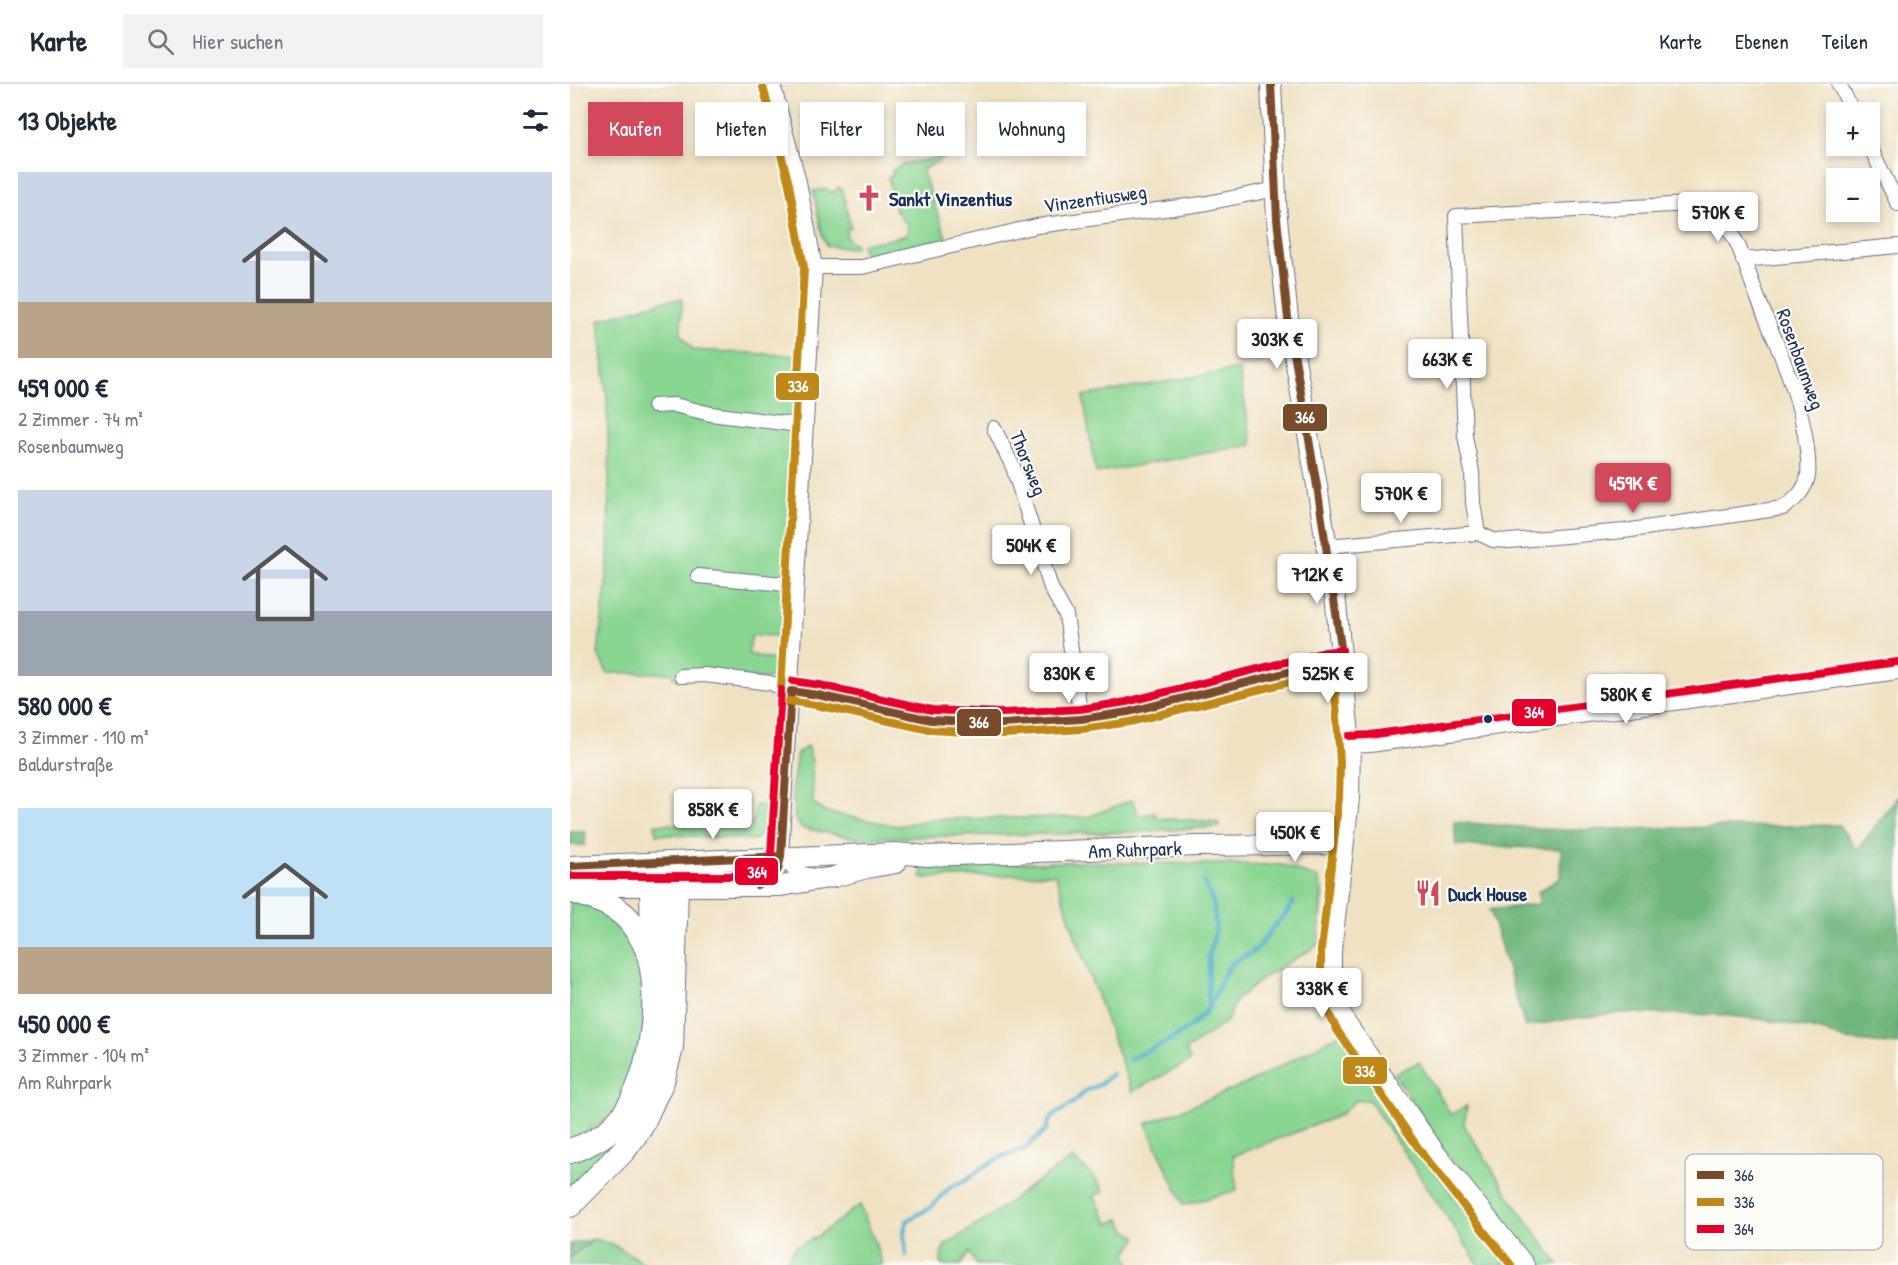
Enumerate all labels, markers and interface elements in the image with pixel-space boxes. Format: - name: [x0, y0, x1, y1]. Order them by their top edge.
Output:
- search box: [123, 14, 543, 68]
- text: Karte: [30, 22, 87, 60]
- icon: search: [144, 25, 177, 58]
- text: Hier suchen: [192, 26, 283, 56]
- text: Karte: [1659, 27, 1702, 56]
- text: Ebenen: [1735, 27, 1789, 56]
- text: Teilen: [1822, 27, 1868, 56]
- chip: Kaufen: [588, 102, 683, 156]
- chip: Mieten: [695, 102, 788, 156]
- chip: Filter: [800, 102, 884, 156]
- chip: Neu: [896, 102, 965, 156]
- chip: Wohnung: [977, 102, 1086, 156]
- map controls: [1826, 102, 1880, 222]
- button: +: [1826, 102, 1880, 156]
- text: 13 Objekte: [18, 103, 117, 138]
- icon: filters: [519, 104, 552, 137]
- button: −: [1826, 168, 1880, 222]
- street label: Vinzentiusweg: [1042, 177, 1148, 219]
- church icon: Sankt Vinzentius: [854, 183, 884, 213]
- place label: Sankt Vinzentius: [889, 185, 1013, 212]
- pin: 570K €: [1669, 192, 1767, 243]
- text: 570K €: [1692, 198, 1744, 225]
- icon: home: [231, 211, 339, 319]
- street label: Rosenbaumweg: [1770, 305, 1832, 413]
- pin: 303K €: [1228, 319, 1326, 370]
- text: 303K €: [1251, 325, 1303, 352]
- pin: 663K €: [1398, 339, 1496, 390]
- text: 663K €: [1422, 345, 1472, 372]
- text: 459 000 €: [18, 370, 108, 405]
- line badge: 336: [775, 372, 820, 401]
- text: 336: [788, 375, 809, 397]
- line badge: 366: [1282, 403, 1328, 432]
- text: 2 Zimmer · 74 m²: [18, 405, 143, 432]
- text: 366: [1295, 406, 1316, 428]
- street label: Thorsweg: [1004, 427, 1054, 499]
- text: Rosenbaumweg: [18, 432, 124, 459]
- pin: 459K €: [1584, 463, 1682, 514]
- text: 459K €: [1609, 469, 1657, 496]
- pin: 570K €: [1352, 473, 1450, 524]
- text: 570K €: [1375, 479, 1427, 506]
- pin: 504K €: [982, 525, 1080, 576]
- icon: home: [231, 529, 339, 637]
- text: 504K €: [1006, 531, 1056, 558]
- pin: 712K €: [1268, 554, 1366, 605]
- text: 712K €: [1291, 560, 1343, 587]
- pin: 830K €: [1020, 653, 1118, 704]
- pin: 525K €: [1279, 653, 1377, 704]
- text: 830K €: [1043, 659, 1095, 686]
- text: 525K €: [1303, 659, 1353, 686]
- pin: 580K €: [1577, 674, 1675, 725]
- text: 580K €: [1601, 680, 1651, 707]
- text: 580 000 €: [18, 688, 111, 723]
- line badge: 364: [1511, 698, 1557, 727]
- text: 364: [1524, 701, 1544, 723]
- line badge: 366: [956, 708, 1002, 737]
- text: 366: [969, 711, 990, 733]
- unlabelled marker: [1482, 713, 1494, 725]
- text: 3 Zimmer · 110 m²: [18, 723, 149, 750]
- text: Baldurstraße: [18, 750, 113, 777]
- pin: 858K €: [664, 789, 762, 840]
- text: 858K €: [688, 795, 738, 822]
- pin: 450K €: [1246, 812, 1344, 863]
- text: 450K €: [1270, 818, 1320, 845]
- street label: Am Ruhrpark: [1088, 834, 1182, 864]
- icon: home: [231, 847, 339, 955]
- line badge: 364: [734, 857, 779, 886]
- text: 364: [747, 861, 767, 883]
- restaurant icon: Duck House: [1413, 878, 1443, 908]
- place label: Duck House: [1448, 880, 1527, 907]
- pin: 338K €: [1273, 968, 1371, 1019]
- text: 338K €: [1296, 974, 1348, 1001]
- text: 450 000 €: [18, 1006, 110, 1041]
- text: 3 Zimmer · 104 m²: [18, 1041, 149, 1068]
- line badge: 336: [1342, 1056, 1388, 1085]
- text: 336: [1355, 1060, 1376, 1082]
- text: Am Ruhrpark: [18, 1068, 112, 1095]
- legend: [1685, 1154, 1883, 1250]
- text: 366: [1734, 1164, 1754, 1186]
- text: 336: [1734, 1191, 1755, 1213]
- text: 364: [1734, 1218, 1754, 1240]

